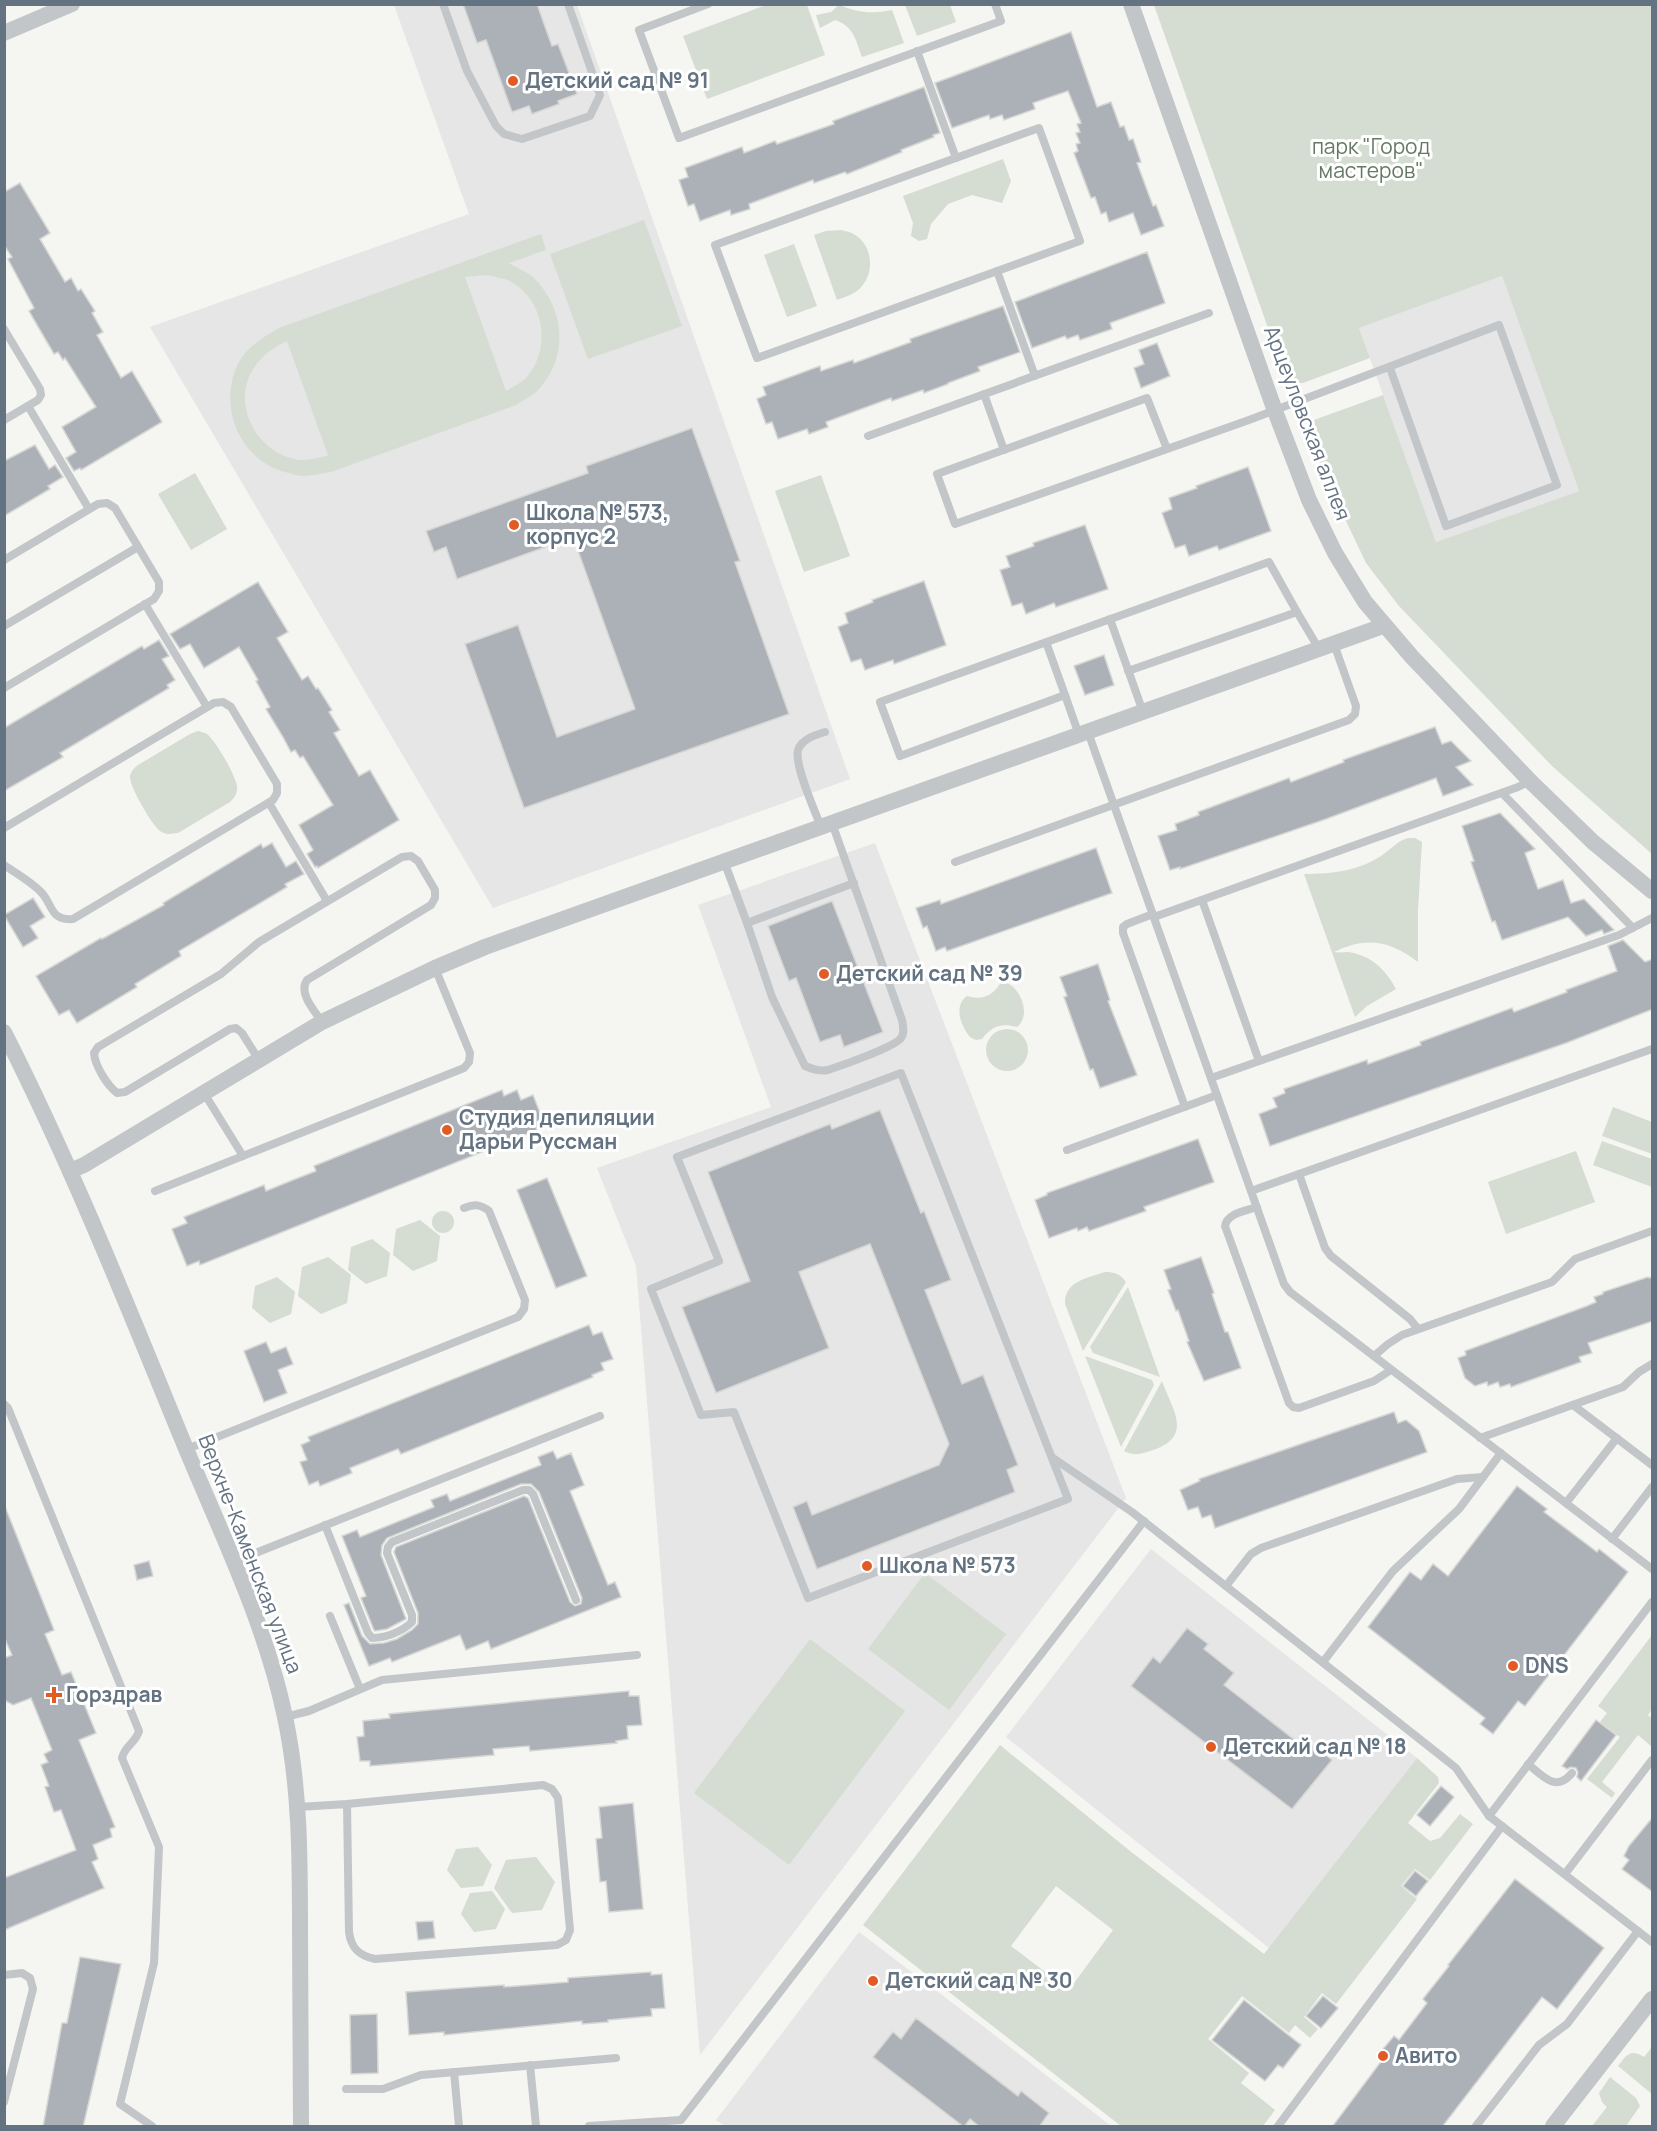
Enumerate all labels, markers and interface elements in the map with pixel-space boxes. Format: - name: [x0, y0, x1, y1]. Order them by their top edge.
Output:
- place label: Детский сад № 91: [525, 66, 709, 94]
- marker: Детский сад № 91: [506, 74, 520, 88]
- park label: парк "Город мастеров": [1312, 132, 1430, 184]
- street label: Арцеуловская аллея: [1258, 321, 1358, 524]
- place label: Школа № 573, корпус 2: [526, 498, 669, 550]
- marker: Школа № 573, корпус 2: [507, 518, 521, 532]
- place label: Детский сад № 39: [836, 959, 1023, 987]
- marker: Детский сад № 39: [817, 967, 831, 981]
- place label: Студия депиляции Дарьи Руссман: [459, 1103, 655, 1155]
- marker: Студия депиляции Дарьи Руссман: [440, 1123, 454, 1137]
- street label: Верхне-Каменская улица: [192, 1430, 309, 1677]
- place label: Школа № 573: [879, 1551, 1016, 1579]
- marker: Школа № 573: [860, 1559, 874, 1573]
- place label: DNS: [1525, 1651, 1569, 1679]
- marker: DNS: [1506, 1659, 1520, 1673]
- place label: Горздрав: [66, 1680, 163, 1708]
- marker: Горздрав: [47, 1688, 61, 1702]
- place label: Детский сад № 18: [1223, 1732, 1407, 1760]
- marker: Детский сад № 18: [1204, 1740, 1218, 1754]
- place label: Детский сад № 30: [885, 1966, 1073, 1994]
- marker: Детский сад № 30: [866, 1974, 880, 1988]
- place label: Авито: [1395, 2041, 1458, 2069]
- marker: Авито: [1376, 2049, 1390, 2063]

